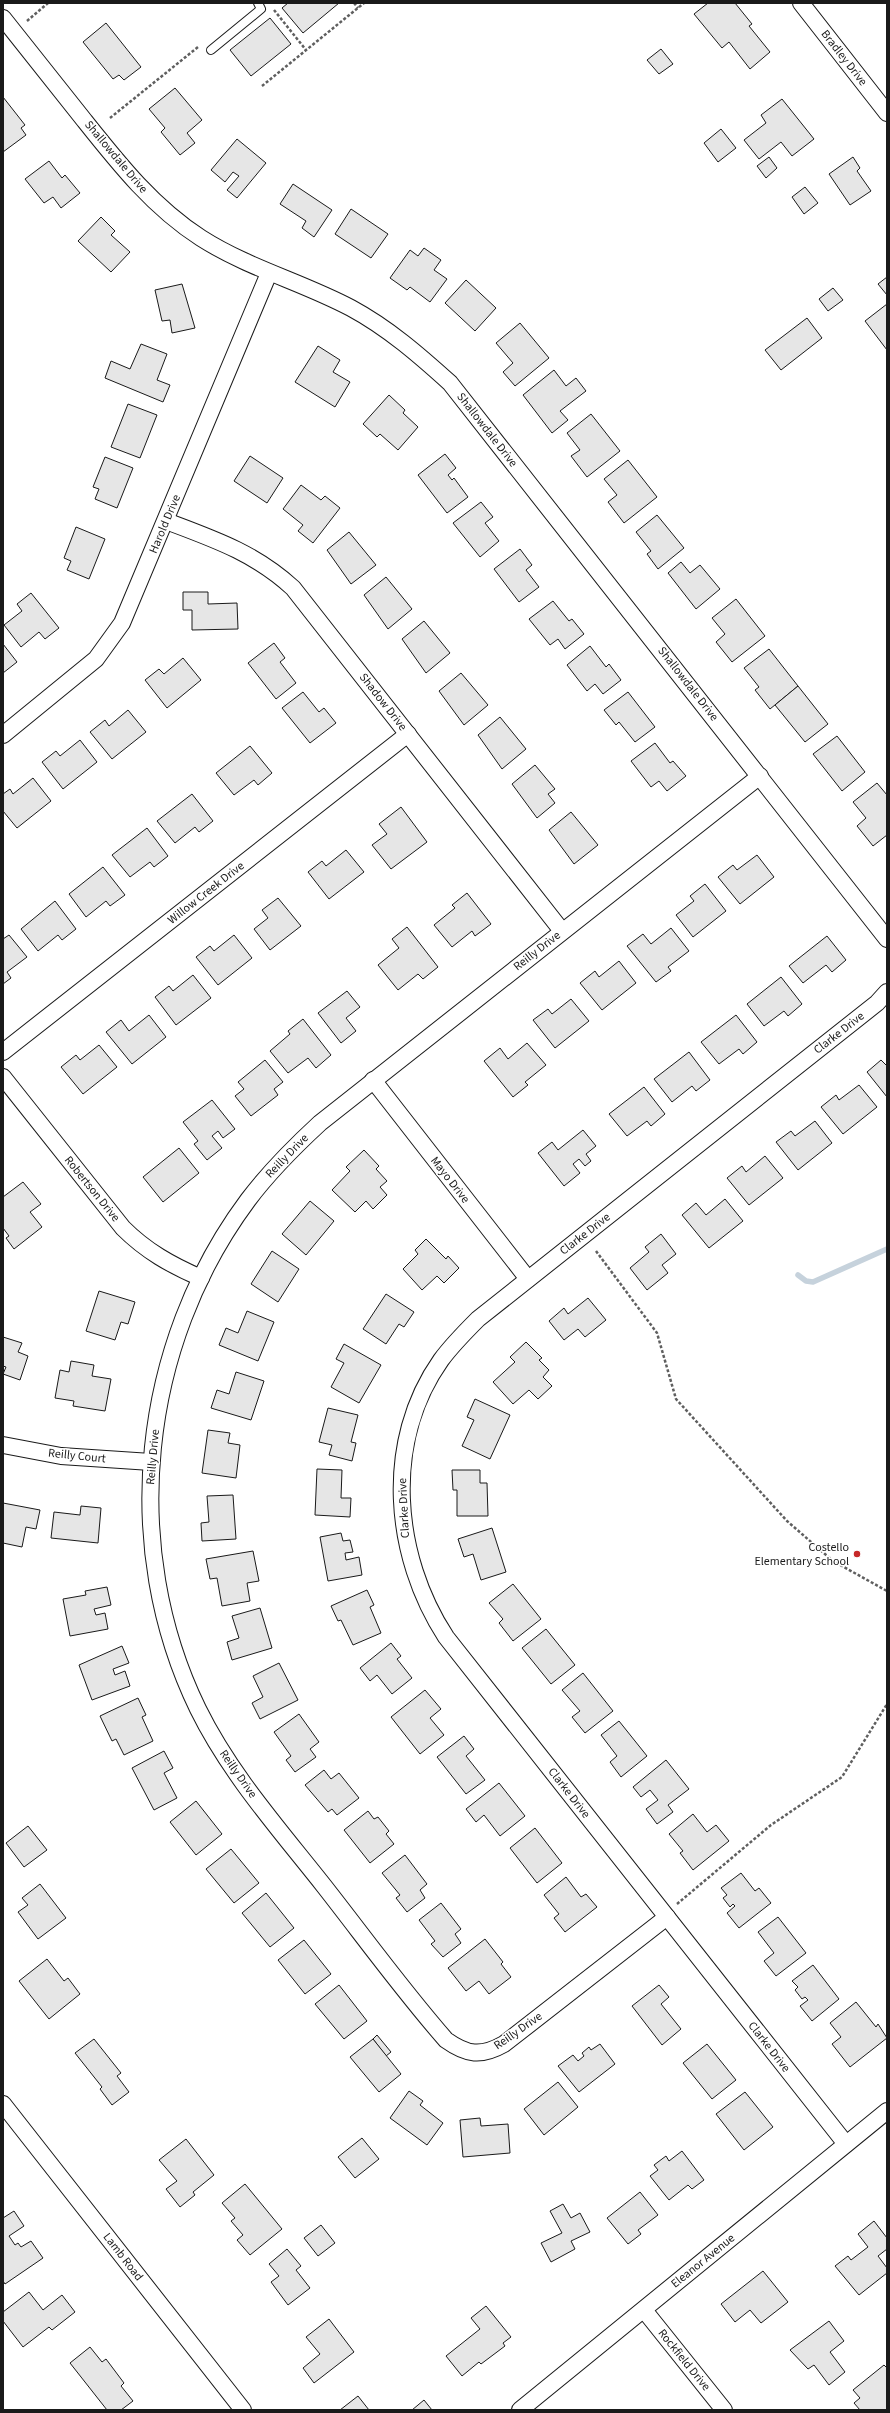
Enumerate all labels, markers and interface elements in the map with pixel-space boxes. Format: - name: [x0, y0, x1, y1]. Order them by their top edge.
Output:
- street label: Bradley Drive: [817, 26, 871, 90]
- street label: Shallowdale Drive: [80, 117, 152, 197]
- street label: Shallowdale Drive: [453, 389, 522, 471]
- street label: Harold Drive: [145, 492, 185, 556]
- street label: Shallowdale Drive: [654, 643, 723, 725]
- street label: Shadow Drive: [355, 670, 411, 735]
- street label: Willow Creek Drive: [164, 858, 248, 928]
- street label: Reilly Drive: [510, 927, 564, 975]
- street label: Clarke Drive: [810, 1008, 868, 1058]
- street label: Reilly Drive: [262, 1130, 313, 1182]
- street label: Robertson Drive: [60, 1152, 124, 1226]
- street label: Mayo Drive: [426, 1153, 474, 1207]
- street label: Clarke Drive: [556, 1209, 614, 1259]
- street label: Reilly Drive: [142, 1428, 164, 1486]
- street label: Reilly Court: [47, 1445, 107, 1467]
- street label: Clarke Drive: [394, 1477, 414, 1539]
- place label: Costello Elementary School: [754, 1539, 849, 1570]
- marker: Costello Elementary School: [852, 1549, 862, 1559]
- street label: Reilly Drive: [215, 1746, 261, 1802]
- street label: Clarke Drive: [544, 1764, 594, 1822]
- street label: Reilly Drive: [490, 2008, 546, 2054]
- street label: Clarke Drive: [744, 2018, 794, 2076]
- street label: Lamb Road: [99, 2229, 147, 2285]
- street label: Eleanor Avenue: [667, 2230, 739, 2292]
- street label: Rockfield Drive: [654, 2325, 714, 2395]

